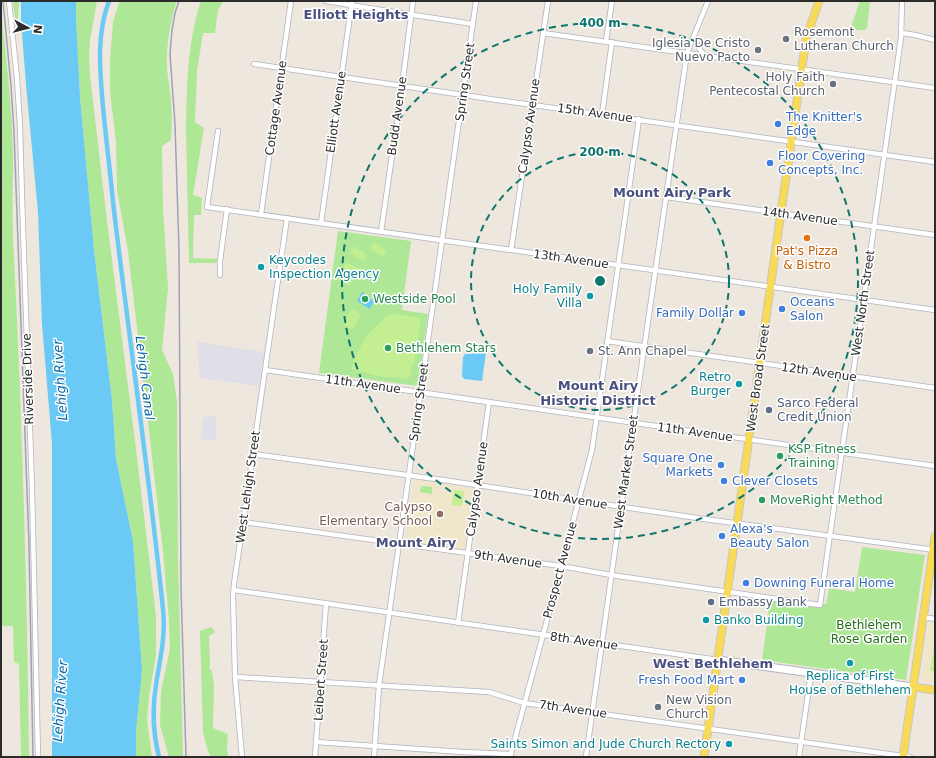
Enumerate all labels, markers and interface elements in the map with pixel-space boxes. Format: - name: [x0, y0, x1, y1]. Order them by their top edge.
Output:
- district label: Elliott Heights: [304, 7, 409, 22]
- north arrow: [8, 8, 48, 48]
- text: 400 m: [579, 16, 621, 30]
- text: N: [30, 24, 44, 35]
- place label: Rosemont Lutheran Church: [794, 25, 894, 53]
- marker: Rosemont Lutheran Church: [781, 34, 791, 44]
- place label: Iglesia De Cristo Nuevo Pacto: [652, 36, 750, 64]
- street label: Spring Street: [453, 42, 477, 122]
- marker: Iglesia De Cristo Nuevo Pacto: [753, 45, 763, 55]
- street label: Cottage Avenue: [262, 60, 290, 156]
- street label: Elliott Avenue: [323, 70, 349, 154]
- place label: Holy Faith Pentecostal Church: [709, 70, 825, 98]
- street label: Budd Avenue: [385, 76, 409, 156]
- street label: Calypso Avenue: [515, 78, 543, 174]
- marker: Holy Faith Pentecostal Church: [828, 79, 838, 89]
- street label: 15th Avenue: [556, 101, 634, 125]
- place label: The Knitter's Edge: [785, 110, 862, 138]
- marker: The Knitter's Edge: [773, 119, 783, 129]
- text: 200 m: [579, 145, 621, 159]
- place label: Floor Covering Concepts, Inc.: [778, 149, 865, 177]
- marker: Floor Covering Concepts, Inc.: [765, 158, 775, 168]
- district label: Mount Airy Park: [613, 185, 731, 200]
- street label: 14th Avenue: [761, 204, 839, 228]
- marker: Pat's Pizza & Bistro: [802, 233, 812, 243]
- place label: Pat's Pizza & Bistro: [776, 244, 838, 272]
- street label: 13th Avenue: [532, 247, 610, 271]
- street label: West North Street: [849, 249, 877, 357]
- place label: Keycodes Inspection Agency: [269, 253, 379, 281]
- marker: Keycodes Inspection Agency: [256, 262, 266, 272]
- centre of rings: [593, 274, 607, 288]
- place label: Holy Family Villa: [513, 282, 582, 310]
- marker: Holy Family Villa: [585, 291, 595, 301]
- place label: Westside Pool: [373, 292, 456, 306]
- marker: Westside Pool: [360, 294, 370, 304]
- place label: Oceans Salon: [790, 295, 835, 323]
- marker: Oceans Salon: [777, 304, 787, 314]
- place label: Family Dollar: [656, 306, 734, 320]
- marker: Family Dollar: [737, 308, 747, 318]
- street label: West Broad Street: [743, 323, 773, 433]
- street label: Riverside Drive: [19, 333, 37, 425]
- water label: Lehigh Canal: [132, 335, 158, 421]
- water label: Lehigh River: [50, 337, 70, 421]
- place label: Bethlehem Stars: [396, 341, 496, 355]
- marker: Bethlehem Stars: [383, 343, 393, 353]
- place label: St. Ann Chapel: [598, 344, 687, 358]
- marker: St. Ann Chapel: [585, 346, 595, 356]
- street label: 12th Avenue: [780, 360, 858, 384]
- street label: Spring Street: [407, 362, 431, 442]
- place label: Retro Burger: [691, 370, 731, 398]
- street label: 11th Avenue: [324, 372, 402, 396]
- district label: Mount Airy Historic District: [540, 378, 656, 408]
- marker: Retro Burger: [734, 379, 744, 389]
- place label: Sarco Federal Credit Union: [777, 396, 859, 424]
- marker: Sarco Federal Credit Union: [764, 405, 774, 415]
- street label: West Market Street: [611, 414, 641, 530]
- street label: 11th Avenue: [656, 420, 734, 444]
- street label: West Lehigh Street: [233, 429, 263, 544]
- street label: Calypso Avenue: [463, 441, 491, 537]
- place label: KSP Fitness Training: [787, 442, 856, 470]
- place label: Square One Markets: [643, 451, 713, 479]
- marker: KSP Fitness Training: [775, 451, 785, 461]
- marker: Square One Markets: [716, 460, 726, 470]
- place label: Clever Closets: [732, 474, 818, 488]
- marker: Clever Closets: [719, 476, 729, 486]
- street label: 10th Avenue: [531, 486, 609, 512]
- place label: MoveRight Method: [770, 493, 883, 507]
- marker: MoveRight Method: [757, 495, 767, 505]
- place label: Calypso Elementary School: [319, 500, 432, 528]
- marker: Calypso Elementary School: [435, 509, 445, 519]
- street label: Prospect Avenue: [540, 520, 580, 620]
- place label: Alexa's Beauty Salon: [730, 522, 809, 550]
- marker: Alexa's Beauty Salon: [717, 531, 727, 541]
- district label: Mount Airy: [376, 535, 457, 550]
- street label: 9th Avenue: [473, 547, 543, 571]
- place label: Downing Funeral Home: [754, 576, 894, 590]
- marker: Downing Funeral Home: [741, 578, 751, 588]
- place label: Embassy Bank: [719, 595, 807, 609]
- marker: Embassy Bank: [706, 597, 716, 607]
- place label: Banko Building: [714, 613, 804, 627]
- marker: Banko Building: [701, 615, 711, 625]
- park label: Bethlehem Rose Garden: [831, 618, 907, 646]
- street label: 8th Avenue: [549, 629, 619, 653]
- street label: Leibert Street: [311, 638, 331, 721]
- district label: West Bethlehem: [653, 656, 773, 671]
- water label: Lehigh River: [50, 658, 70, 742]
- marker: Replica of First House of Bethlehem: [845, 658, 855, 668]
- place label: Replica of First House of Bethlehem: [789, 669, 911, 697]
- place label: Fresh Food Mart: [638, 673, 734, 687]
- marker: Fresh Food Mart: [737, 675, 747, 685]
- place label: New Vision Church: [666, 693, 732, 721]
- street label: 7th Avenue: [538, 697, 608, 721]
- marker: New Vision Church: [653, 702, 663, 712]
- place label: Saints Simon and Jude Church Rectory: [490, 737, 721, 751]
- marker: Saints Simon and Jude Church Rectory: [724, 739, 734, 749]

